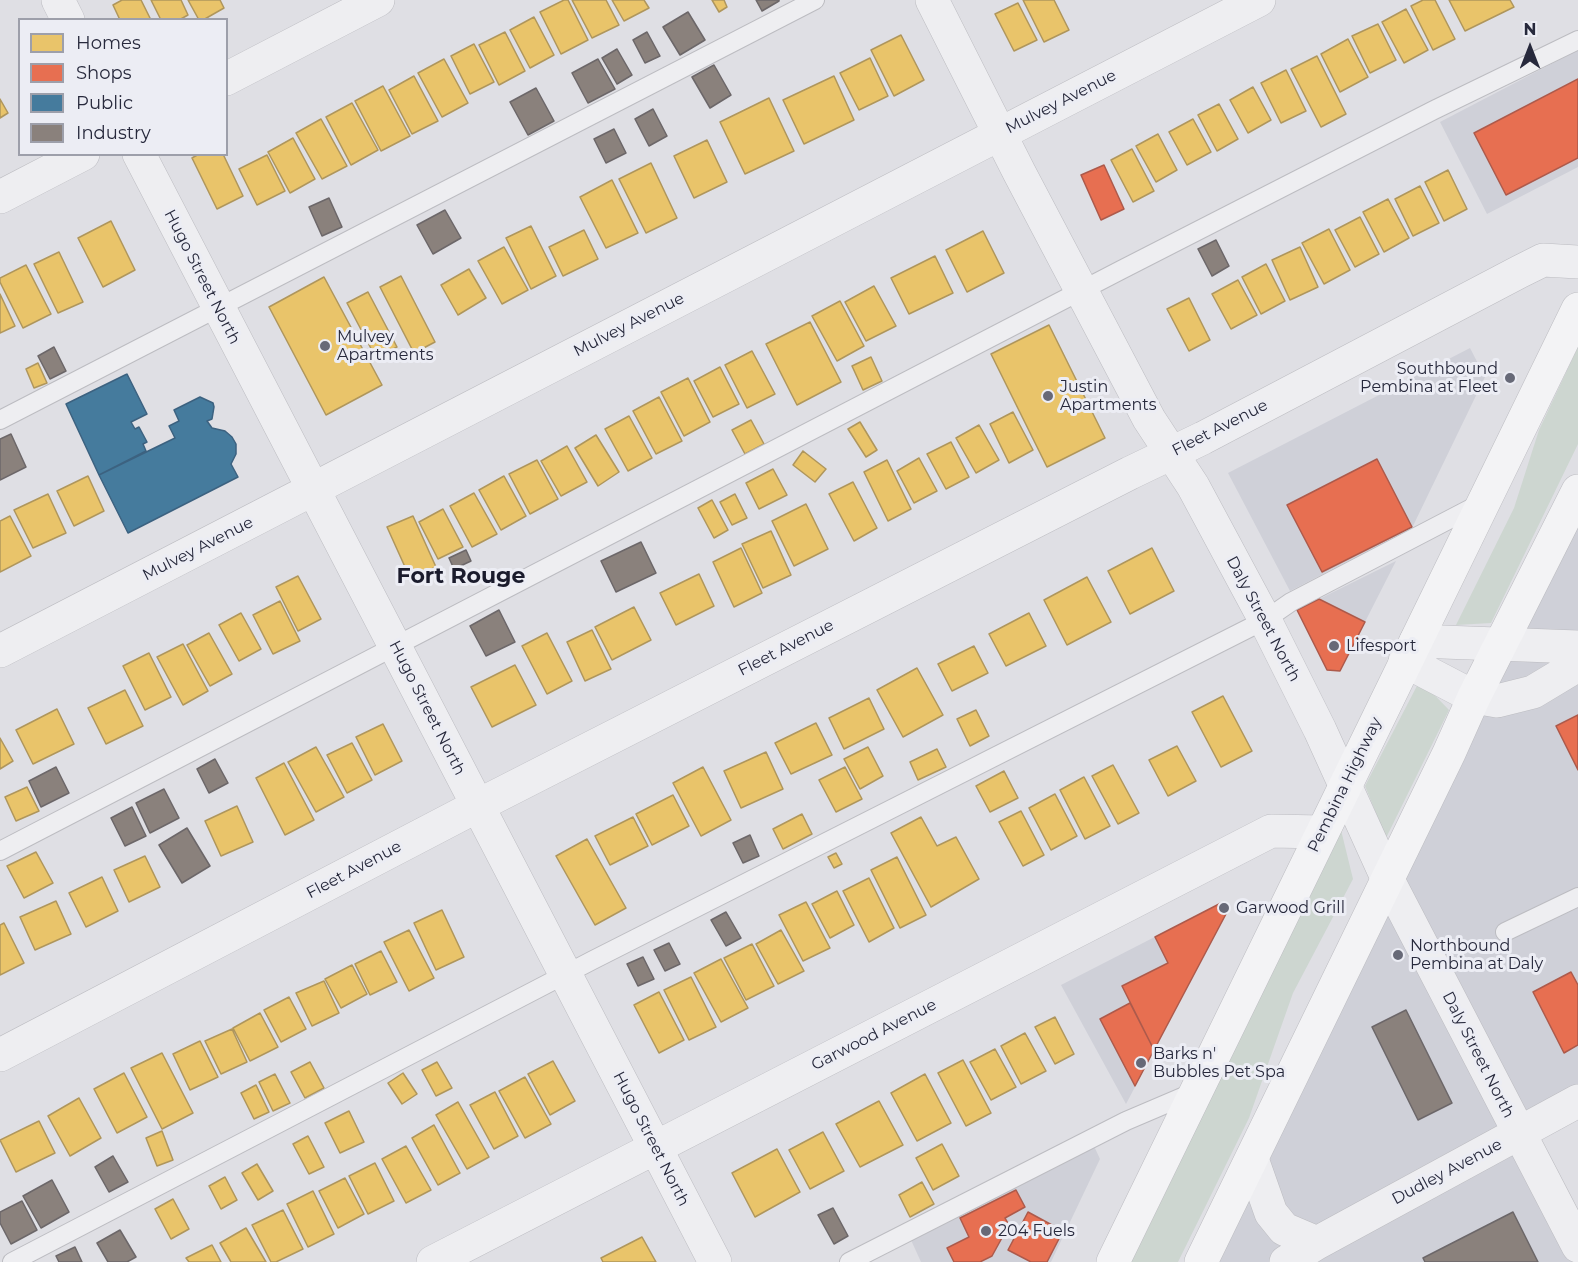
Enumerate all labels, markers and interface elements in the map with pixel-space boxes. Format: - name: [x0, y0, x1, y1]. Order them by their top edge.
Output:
- legend: [18, 18, 228, 156]
- north arrow: [1500, 18, 1560, 78]
- text: N: [1524, 20, 1536, 39]
- text: Homes: [76, 32, 141, 54]
- text: Shops: [76, 62, 132, 84]
- street label: Mulvey Avenue: [1002, 66, 1120, 138]
- text: Public: [76, 92, 133, 114]
- text: Industry: [76, 122, 151, 144]
- street label: Hugo Street North: [160, 206, 244, 348]
- street label: Mulvey Avenue: [570, 289, 688, 361]
- place label: Mulvey Apartments: [337, 327, 434, 365]
- marker: Mulvey Apartments: [318, 339, 332, 353]
- place label: Southbound Pembina at Fleet: [1360, 359, 1498, 397]
- marker: Southbound Pembina at Fleet: [1503, 371, 1517, 385]
- place label: Justin Apartments: [1060, 377, 1157, 415]
- marker: Justin Apartments: [1041, 389, 1055, 403]
- street label: Fleet Avenue: [1169, 396, 1271, 460]
- street label: Mulvey Avenue: [139, 513, 257, 585]
- street label: Daly Street North: [1222, 553, 1304, 685]
- district label: Fort Rouge: [397, 564, 525, 590]
- street label: Fleet Avenue: [735, 616, 837, 680]
- place label: Lifesport: [1346, 636, 1417, 656]
- street label: Hugo Street North: [385, 637, 469, 779]
- marker: Lifesport: [1327, 639, 1341, 653]
- street label: Pembina Highway: [1304, 714, 1386, 856]
- street label: Fleet Avenue: [303, 837, 405, 903]
- place label: Garwood Grill: [1236, 898, 1345, 918]
- marker: Garwood Grill: [1217, 901, 1231, 915]
- place label: Northbound Pembina at Daly: [1410, 936, 1543, 974]
- marker: Northbound Pembina at Daly: [1391, 948, 1405, 962]
- street label: Daly Street North: [1438, 989, 1518, 1121]
- street label: Garwood Avenue: [808, 995, 940, 1075]
- place label: Barks n' Bubbles Pet Spa: [1153, 1044, 1285, 1082]
- marker: Barks n' Bubbles Pet Spa: [1134, 1056, 1148, 1070]
- street label: Hugo Street North: [609, 1068, 693, 1210]
- street label: Dudley Avenue: [1389, 1135, 1505, 1209]
- place label: 204 Fuels: [998, 1221, 1075, 1241]
- marker: 204 Fuels: [979, 1224, 993, 1238]

